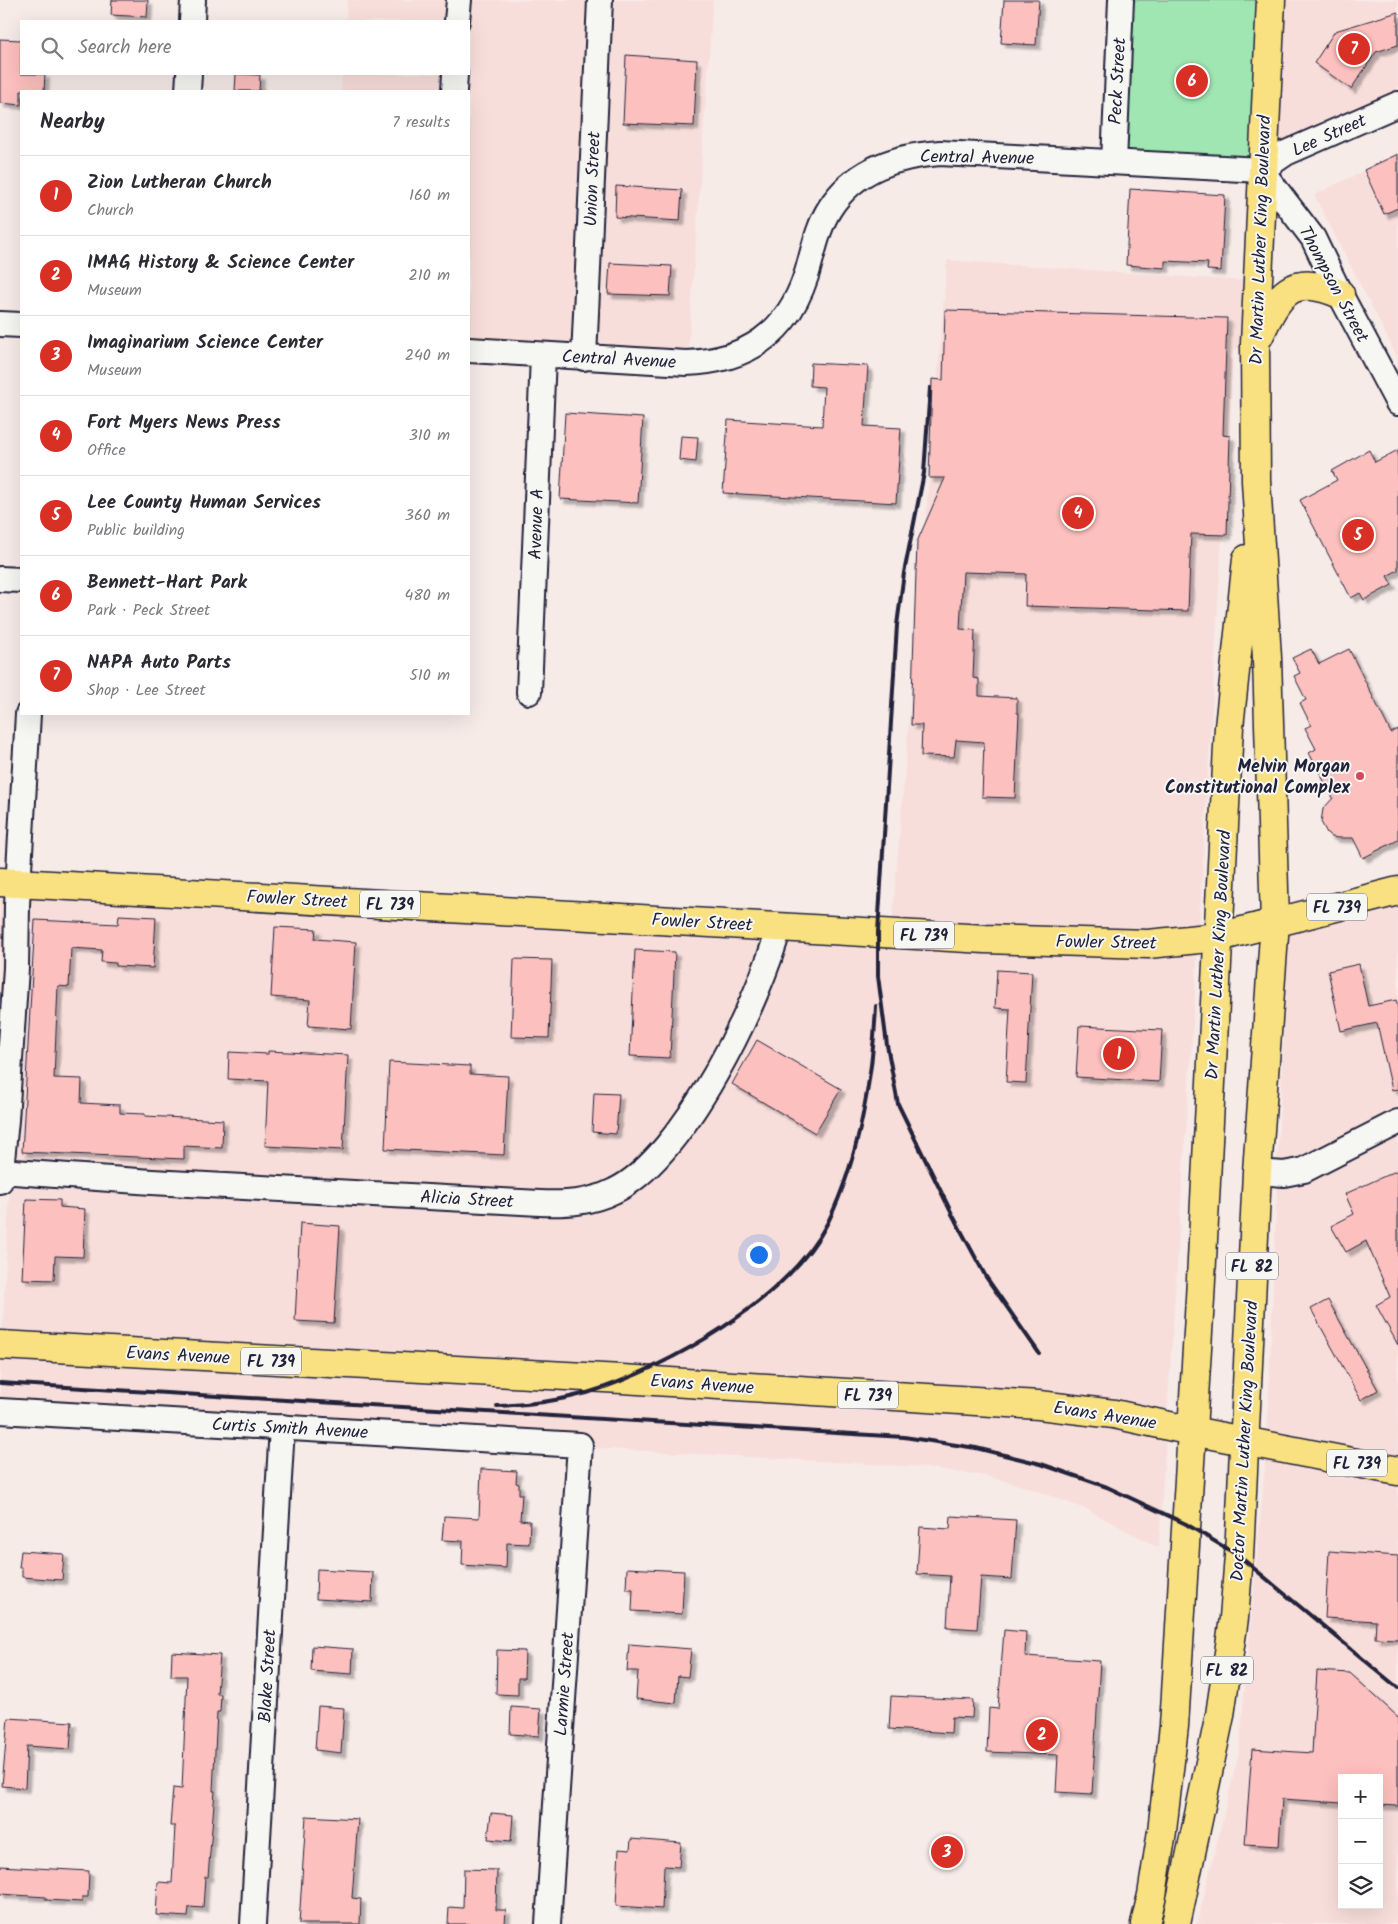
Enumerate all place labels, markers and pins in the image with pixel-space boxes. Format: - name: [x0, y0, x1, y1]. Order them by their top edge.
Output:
- pin: 7: [1338, 30, 1370, 68]
- pin: 6: [1176, 62, 1208, 100]
- pin: 4: [1062, 494, 1094, 532]
- pin: 5: [1342, 516, 1374, 554]
- place label: Melvin Morgan Constitutional Complex: [1165, 753, 1350, 803]
- marker: Melvin Morgan Constitutional Complex: [1354, 770, 1366, 782]
- pin: 1: [1103, 1035, 1135, 1073]
- pin: 2: [1026, 1716, 1058, 1754]
- pin: 3: [931, 1833, 963, 1871]

